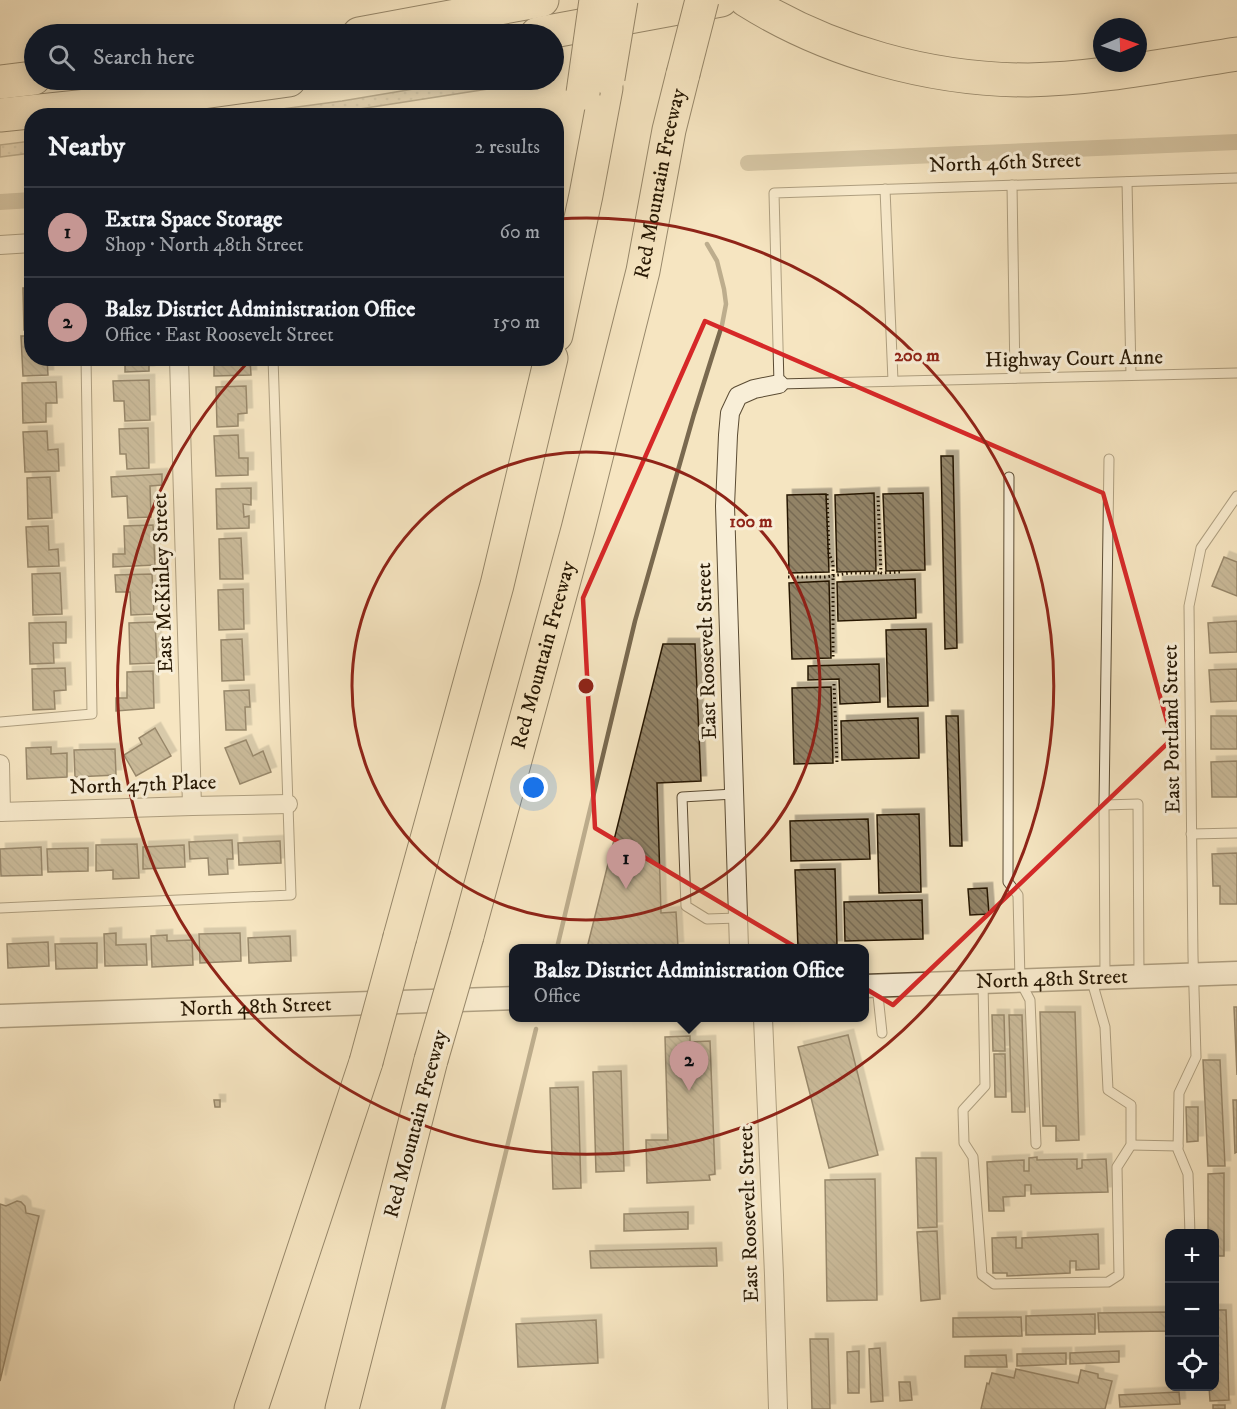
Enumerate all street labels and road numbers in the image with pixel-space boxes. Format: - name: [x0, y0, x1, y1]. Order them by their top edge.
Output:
- street label: Red Mountain Freeway: [629, 85, 692, 282]
- street label: North 46th Street: [929, 147, 1082, 179]
- street label: Highway Court Anne: [985, 344, 1164, 374]
- street label: East McKinley Street: [147, 492, 179, 673]
- street label: Red Mountain Freeway: [506, 557, 582, 752]
- street label: East Roosevelt Street: [691, 562, 723, 740]
- street label: East Portland Street: [1158, 644, 1186, 814]
- street label: North 47th Place: [69, 769, 217, 801]
- street label: North 48th Street: [976, 964, 1128, 995]
- street label: North 48th Street: [180, 991, 332, 1023]
- street label: Red Mountain Freeway: [378, 1026, 454, 1221]
- street label: East Roosevelt Street: [733, 1125, 765, 1303]

